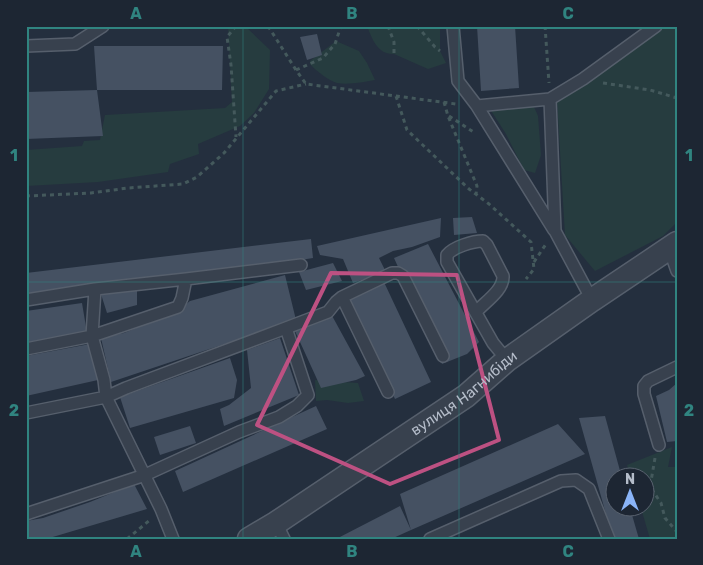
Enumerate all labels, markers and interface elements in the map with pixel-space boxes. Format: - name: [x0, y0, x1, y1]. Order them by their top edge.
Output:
- text: A: [130, 4, 142, 23]
- text: B: [346, 4, 358, 23]
- text: C: [562, 4, 574, 23]
- text: 1: [10, 146, 18, 165]
- text: 1: [685, 146, 693, 165]
- street label: вулиця Нагнибіди: [407, 347, 521, 439]
- text: 2: [9, 401, 19, 420]
- text: 2: [684, 401, 694, 420]
- north arrow: [606, 468, 656, 518]
- text: N: [625, 471, 635, 488]
- text: A: [130, 542, 142, 561]
- text: B: [346, 542, 358, 561]
- text: C: [562, 542, 574, 561]

